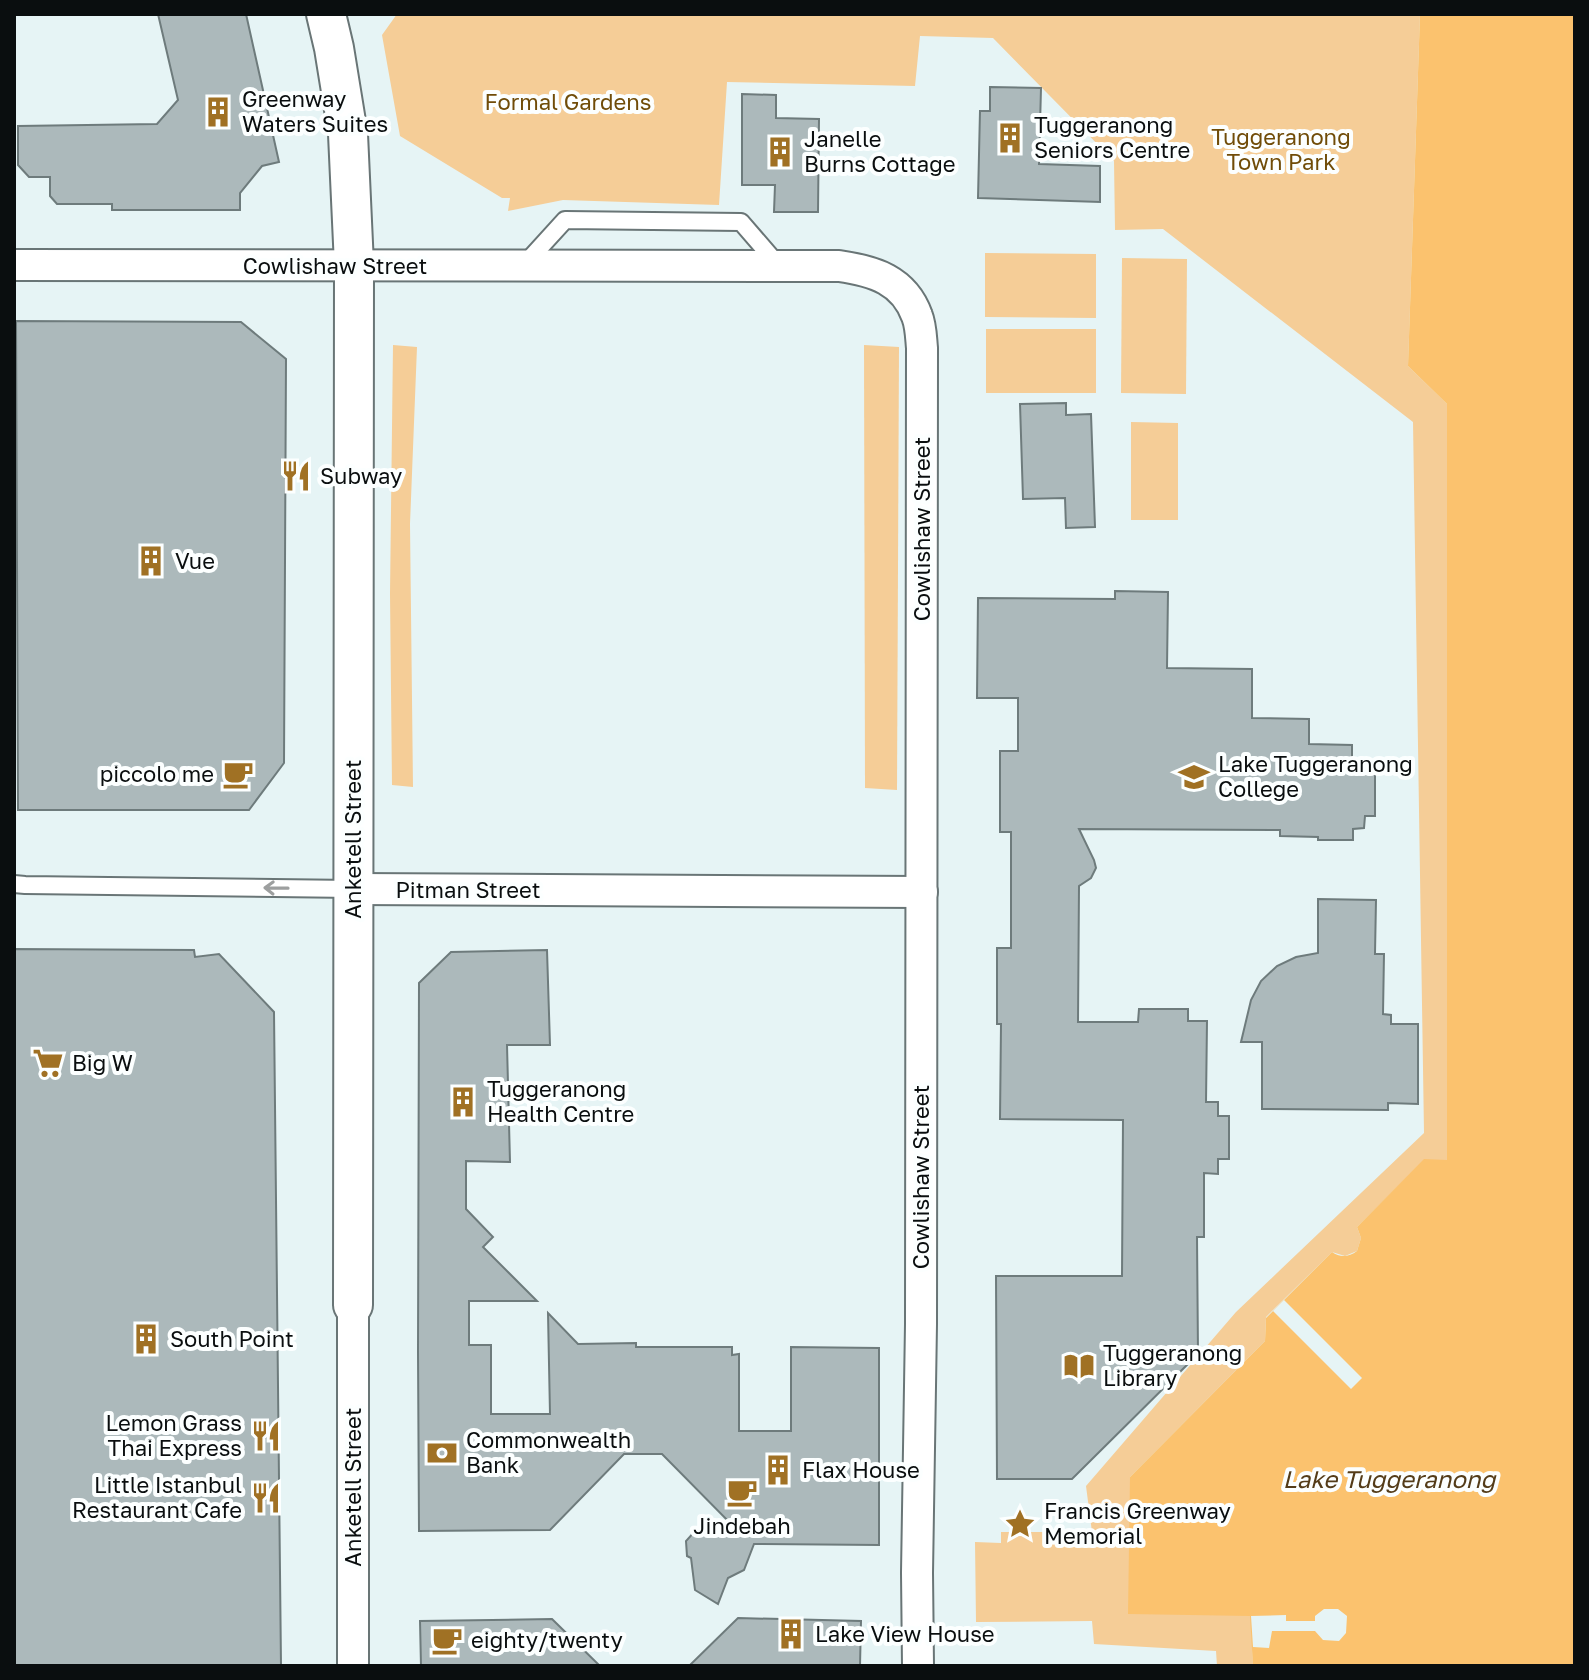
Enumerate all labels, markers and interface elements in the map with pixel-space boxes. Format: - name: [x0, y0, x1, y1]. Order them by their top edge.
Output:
- place label: Greenway Waters Suites: [242, 85, 388, 137]
- park label: Formal Gardens: [485, 88, 651, 115]
- building icon: Greenway Waters Suites: [201, 95, 235, 129]
- place label: Tuggeranong Seniors Centre: [1034, 111, 1190, 163]
- building icon: Tuggeranong Seniors Centre: [993, 121, 1027, 155]
- park label: Tuggeranong Town Park: [1211, 123, 1351, 175]
- place label: Janelle Burns Cottage: [804, 125, 956, 177]
- building icon: Janelle Burns Cottage: [763, 135, 797, 169]
- street label: Cowlishaw Street: [243, 252, 427, 279]
- street label: Cowlishaw Street: [908, 437, 935, 621]
- restaurant icon: Subway: [279, 459, 313, 493]
- place label: Subway: [320, 462, 402, 489]
- building icon: Vue: [134, 544, 168, 578]
- place label: Vue: [175, 547, 215, 574]
- place label: Lake Tuggeranong College: [1218, 750, 1413, 802]
- cafe icon: piccolo me: [221, 757, 255, 791]
- street label: Anketell Street: [339, 759, 366, 919]
- place label: piccolo me: [100, 760, 214, 787]
- school or university icon: Lake Tuggeranong College: [1177, 760, 1211, 794]
- street label: Pitman Street: [395, 876, 541, 903]
- one-way arrow: [263, 880, 290, 896]
- supermarket icon: Big W: [31, 1046, 65, 1080]
- place label: Big W: [72, 1049, 133, 1076]
- place label: Tuggeranong Health Centre: [487, 1075, 634, 1127]
- building icon: Tuggeranong Health Centre: [446, 1085, 480, 1119]
- street label: Cowlishaw Street: [907, 1085, 934, 1269]
- building icon: South Point: [129, 1322, 163, 1356]
- place label: South Point: [170, 1325, 294, 1352]
- place label: Tuggeranong Library: [1103, 1339, 1242, 1391]
- library icon: Tuggeranong Library: [1062, 1349, 1096, 1383]
- street label: Anketell Street: [339, 1407, 366, 1567]
- place label: Lemon Grass Thai Express: [106, 1409, 242, 1461]
- restaurant icon: Lemon Grass Thai Express: [249, 1419, 283, 1453]
- place label: Commonwealth Bank: [466, 1426, 631, 1478]
- bank icon: Commonwealth Bank: [425, 1436, 459, 1470]
- building icon: Flax House: [761, 1453, 795, 1487]
- place label: Flax House: [802, 1456, 920, 1483]
- water label: Lake Tuggeranong: [1283, 1464, 1497, 1494]
- place label: Little Istanbul Restaurant Cafe: [72, 1471, 242, 1523]
- cafe icon: Jindebah: [725, 1475, 759, 1509]
- restaurant icon: Little Istanbul Restaurant Cafe: [249, 1481, 283, 1515]
- place label: Francis Greenway Memorial: [1044, 1497, 1231, 1549]
- place icon: Francis Greenway Memorial: [1003, 1507, 1037, 1541]
- place label: Jindebah: [693, 1512, 791, 1539]
- building icon: Lake View House: [774, 1617, 808, 1651]
- place label: Lake View House: [815, 1620, 995, 1647]
- cafe icon: eighty/twenty: [430, 1623, 464, 1657]
- place label: eighty/twenty: [471, 1626, 623, 1653]

